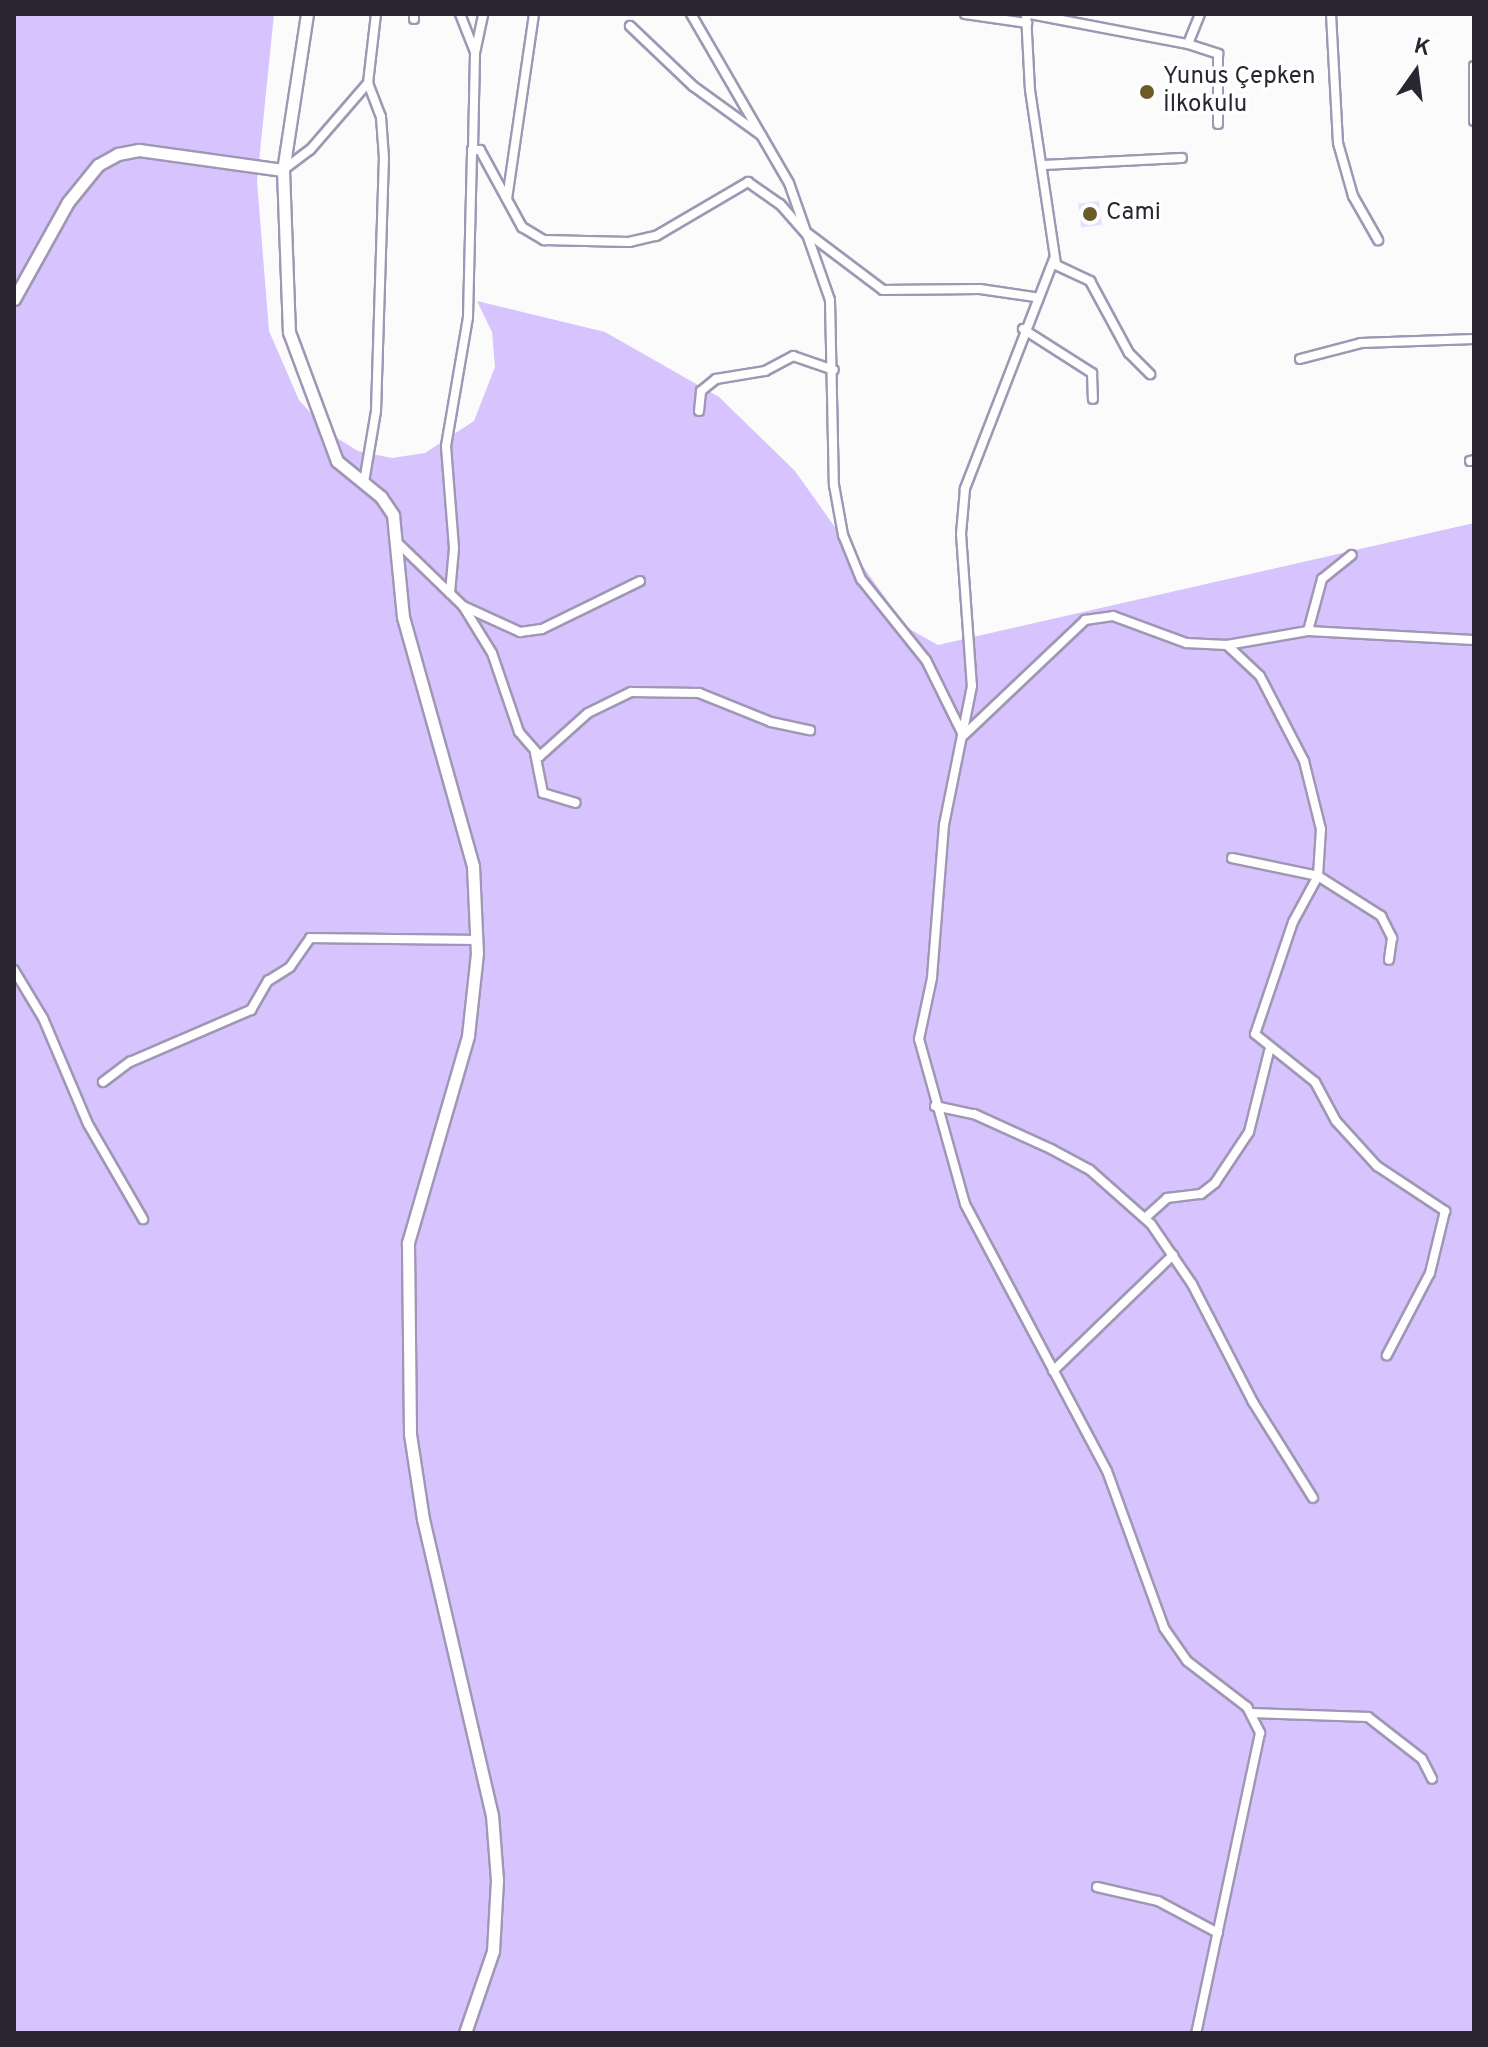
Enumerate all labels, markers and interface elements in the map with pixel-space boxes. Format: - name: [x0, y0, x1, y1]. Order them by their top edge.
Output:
- north arrow: [1376, 32, 1456, 112]
- text: K: [1411, 33, 1433, 63]
- place label: Yunus Çepken İlkokulu: [1163, 64, 1315, 120]
- marker: Yunus Çepken İlkokulu: [1138, 83, 1156, 101]
- place label: Cami: [1106, 200, 1161, 228]
- marker: Cami: [1081, 205, 1099, 223]

